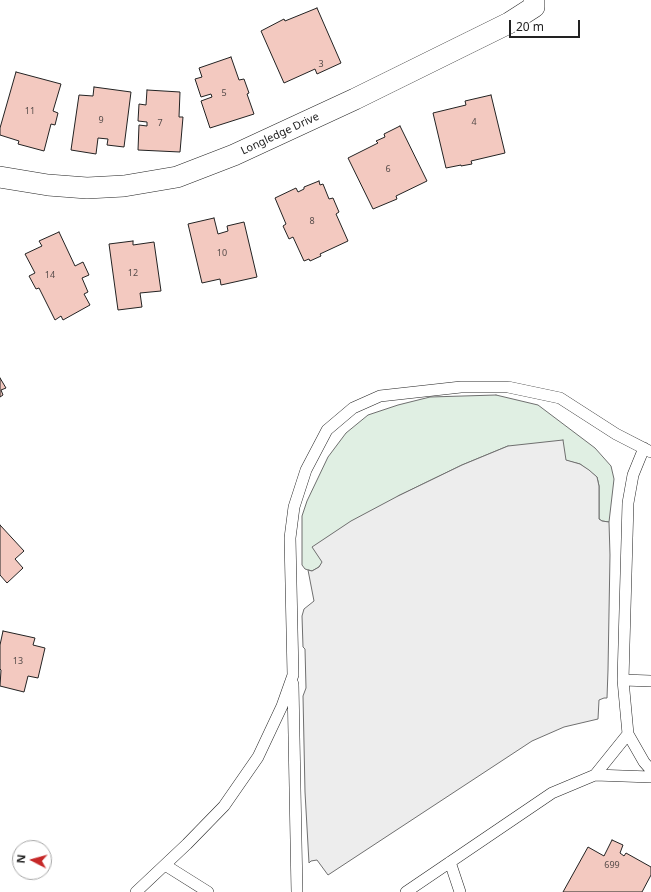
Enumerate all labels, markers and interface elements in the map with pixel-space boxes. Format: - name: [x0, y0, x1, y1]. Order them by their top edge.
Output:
- scale bar: [511, 12, 582, 38]
- text: 20 m: [516, 18, 544, 35]
- house number: 3: [318, 59, 324, 69]
- house number: 5: [221, 88, 227, 98]
- house number: 11: [25, 106, 35, 116]
- street label: Longledge Drive: [239, 110, 321, 158]
- house number: 9: [98, 115, 104, 125]
- house number: 4: [471, 117, 477, 127]
- house number: 7: [157, 118, 163, 128]
- house number: 6: [385, 164, 391, 174]
- house number: 8: [309, 216, 315, 226]
- house number: 10: [217, 248, 227, 258]
- house number: 12: [128, 268, 138, 278]
- house number: 14: [45, 270, 55, 280]
- house number: 13: [13, 656, 23, 666]
- north arrow: [12, 840, 52, 880]
- text: N: [13, 854, 28, 864]
- house number: 699: [604, 860, 620, 870]

